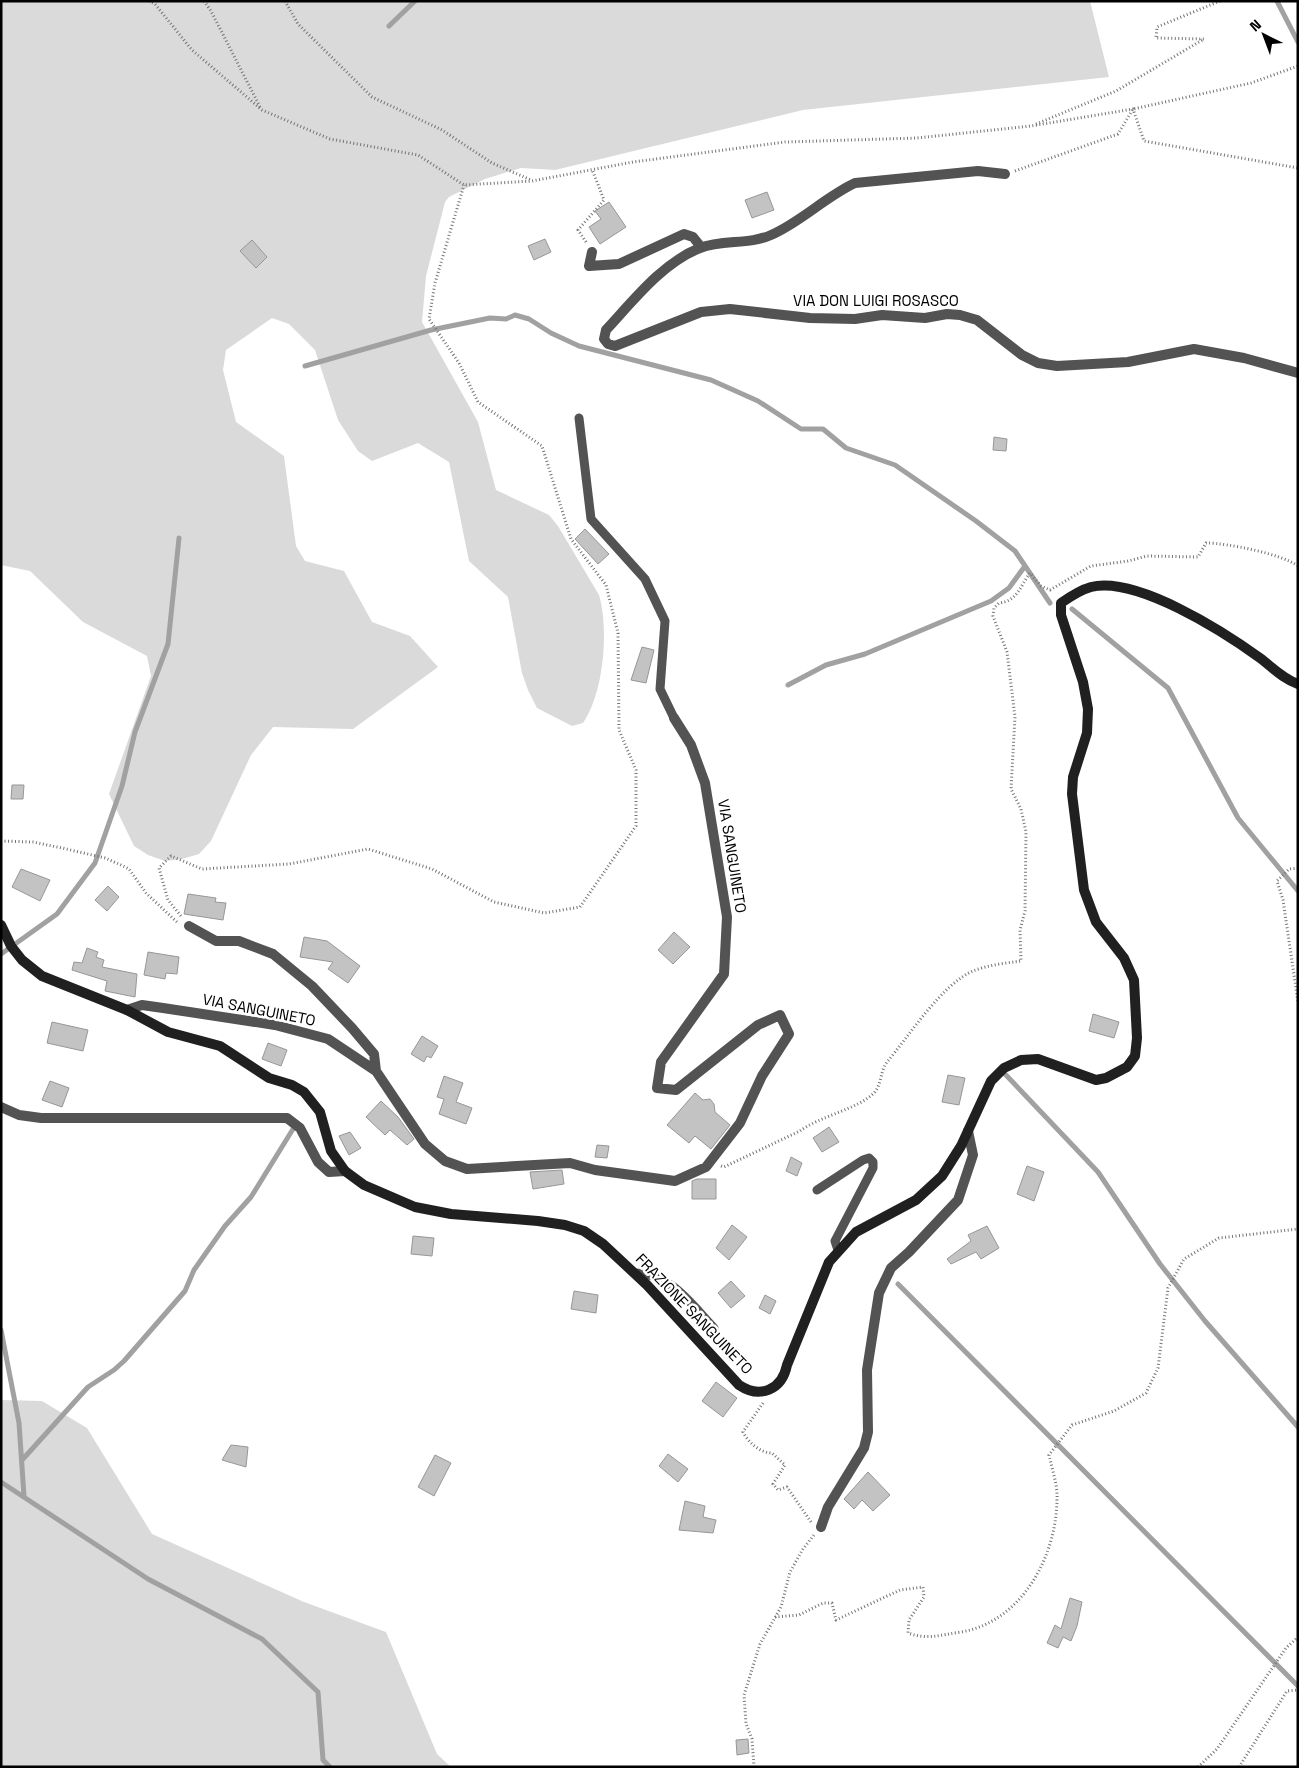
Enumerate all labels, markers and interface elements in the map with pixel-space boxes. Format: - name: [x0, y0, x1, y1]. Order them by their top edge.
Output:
- north arrow: [1239, 10, 1289, 60]
- text: N: [1246, 16, 1265, 35]
- street label: VIA DON LUIGI ROSASCO: [793, 291, 959, 310]
- street label: VIA SANGUINETO: [714, 798, 751, 914]
- street label: VIA SANGUINETO: [201, 989, 317, 1030]
- street label: FRAZIONE SANGUINETO: [632, 1249, 757, 1378]

